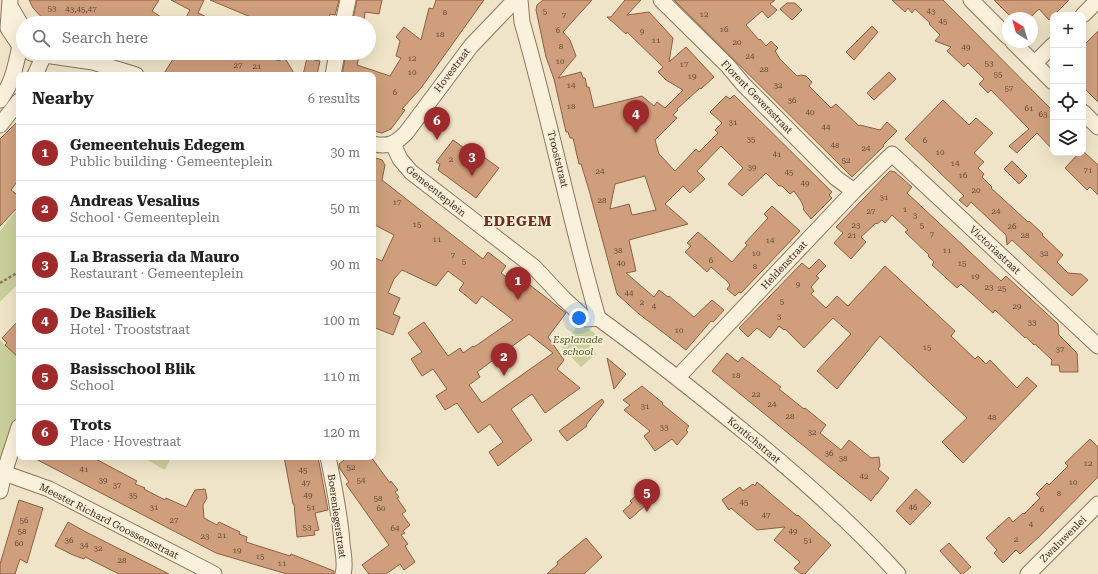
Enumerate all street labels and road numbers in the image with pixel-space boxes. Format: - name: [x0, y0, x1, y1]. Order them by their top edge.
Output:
- street label: Hovestraat: [432, 46, 472, 94]
- street label: Florent Geversstraat: [719, 58, 795, 136]
- street label: Trooststraat: [546, 129, 570, 189]
- street label: Gemeenteplein: [404, 163, 469, 219]
- street label: Victoriastraat: [967, 224, 1023, 276]
- street label: Heldenstraat: [759, 238, 809, 291]
- street label: Kontichstraat: [725, 415, 783, 465]
- street label: Boerenlegerstraat: [326, 473, 348, 559]
- street label: Meester Richard Goossensstraat: [38, 481, 181, 561]
- street label: Zwaluwenlei: [1038, 514, 1088, 564]

